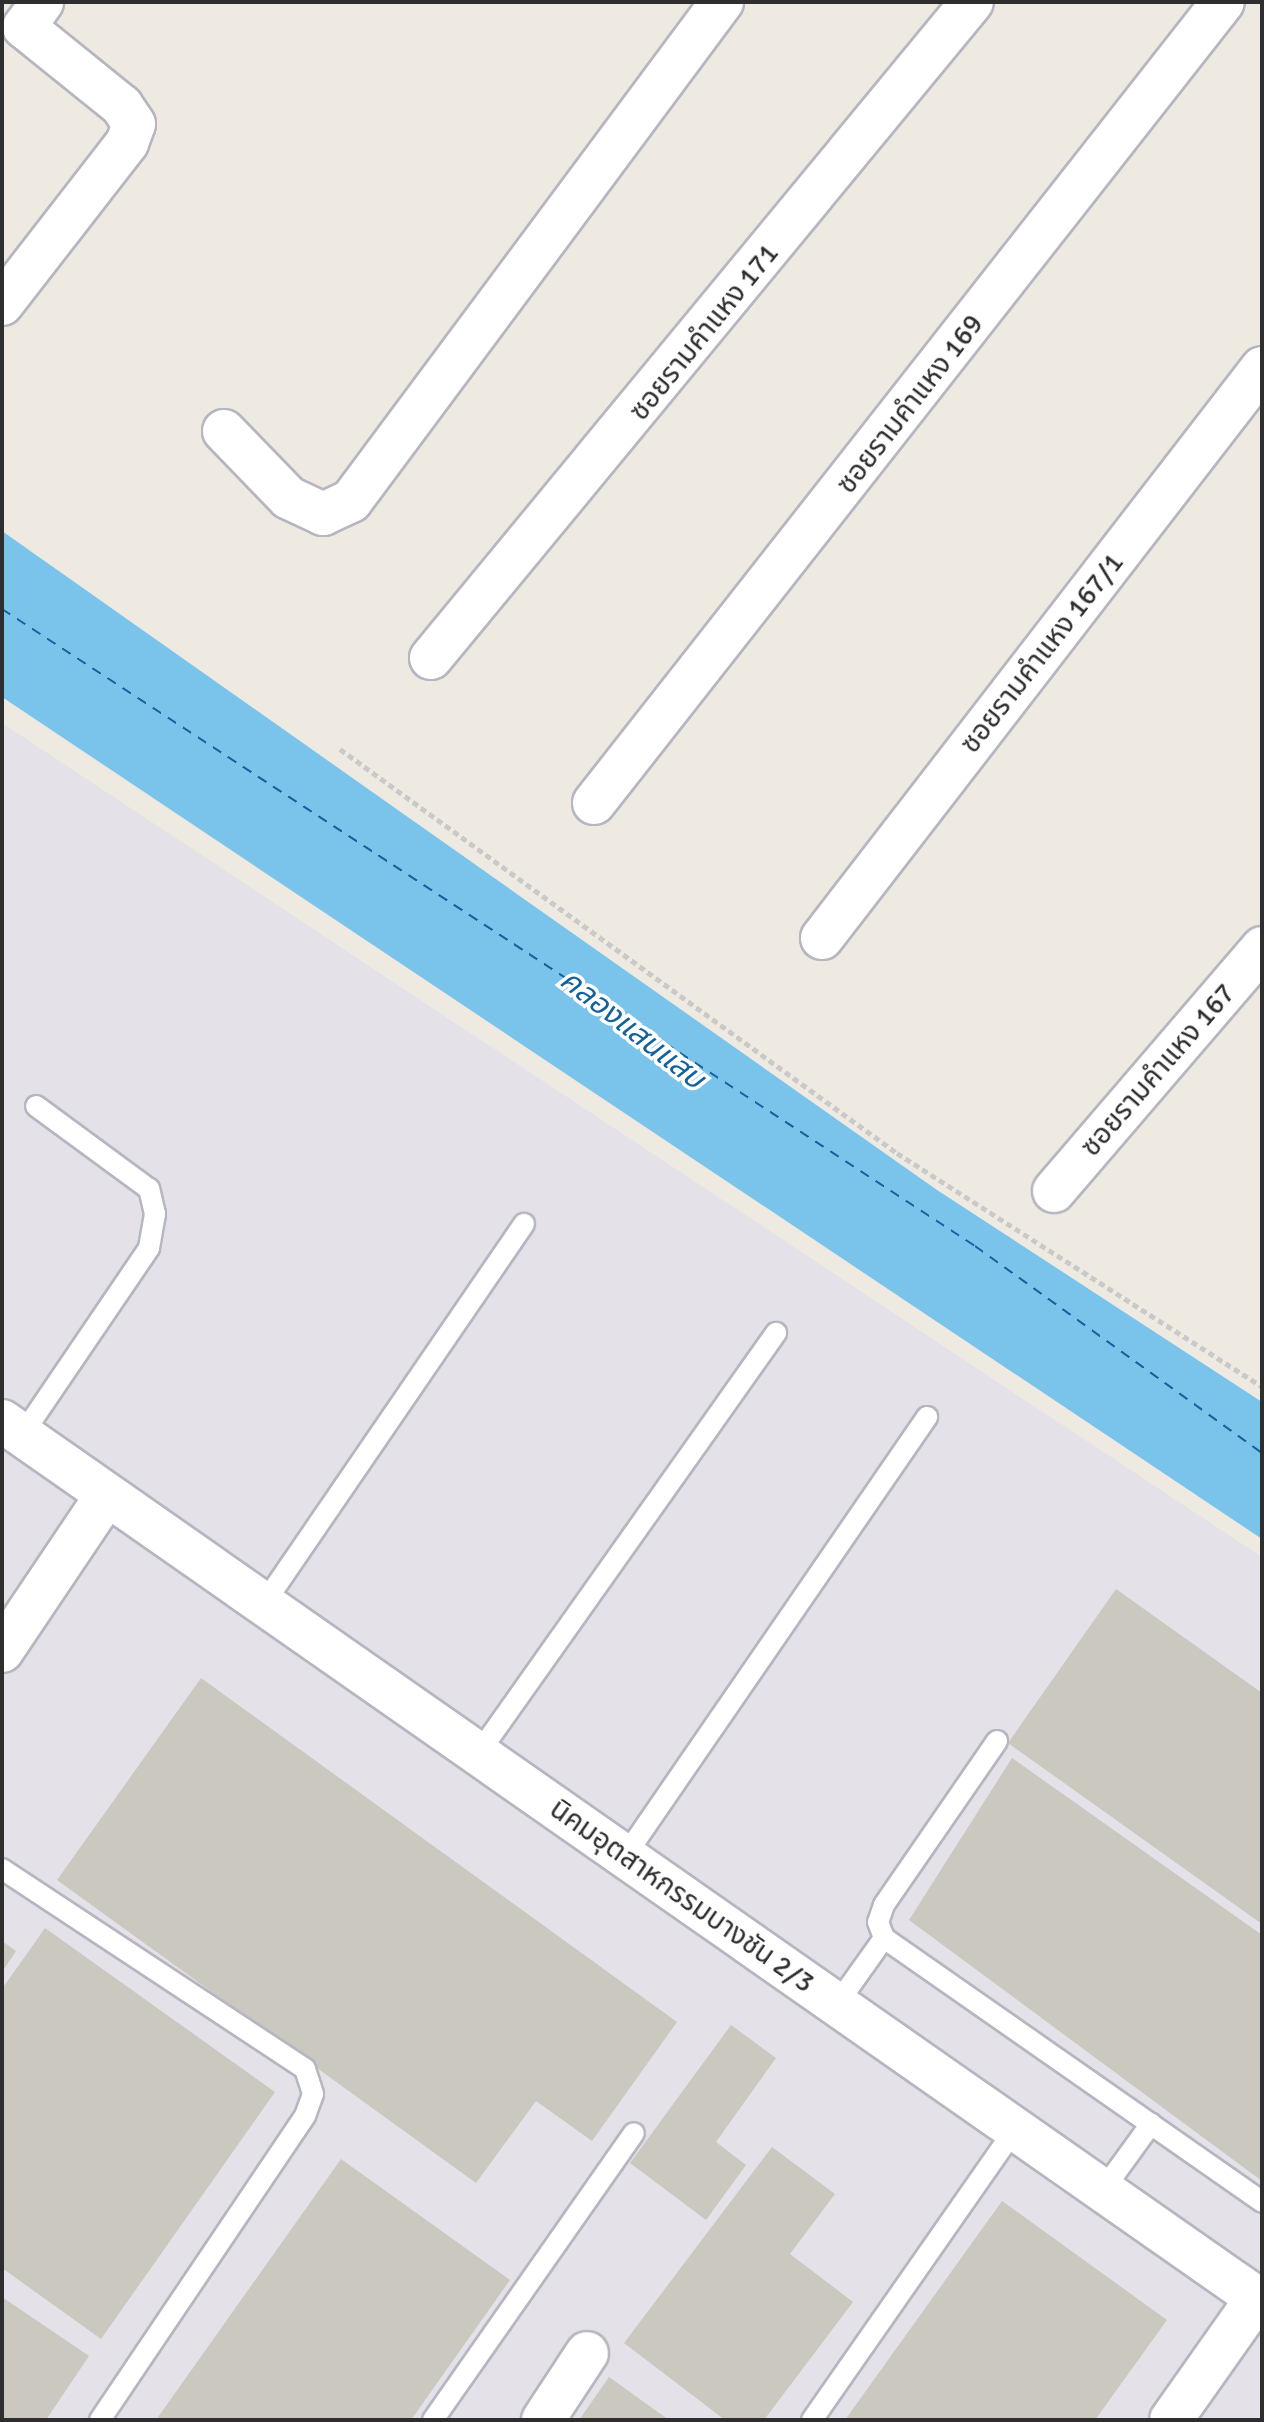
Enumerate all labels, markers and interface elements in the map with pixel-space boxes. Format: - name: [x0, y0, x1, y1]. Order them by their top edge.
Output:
- street label: ซอยรามคำแหง 171: [622, 237, 786, 427]
- street label: ซอยรามคำแหง 169: [830, 308, 990, 500]
- street label: ซอยรามคำแหง 167/1: [953, 546, 1131, 760]
- water label: คลองแสนแสบ: [553, 963, 711, 1097]
- street label: ซอยรามคำแหง 167: [1074, 977, 1242, 1163]
- street label: นิคมอุตสาหกรรมบางชัน 2/3: [543, 1792, 821, 2000]

